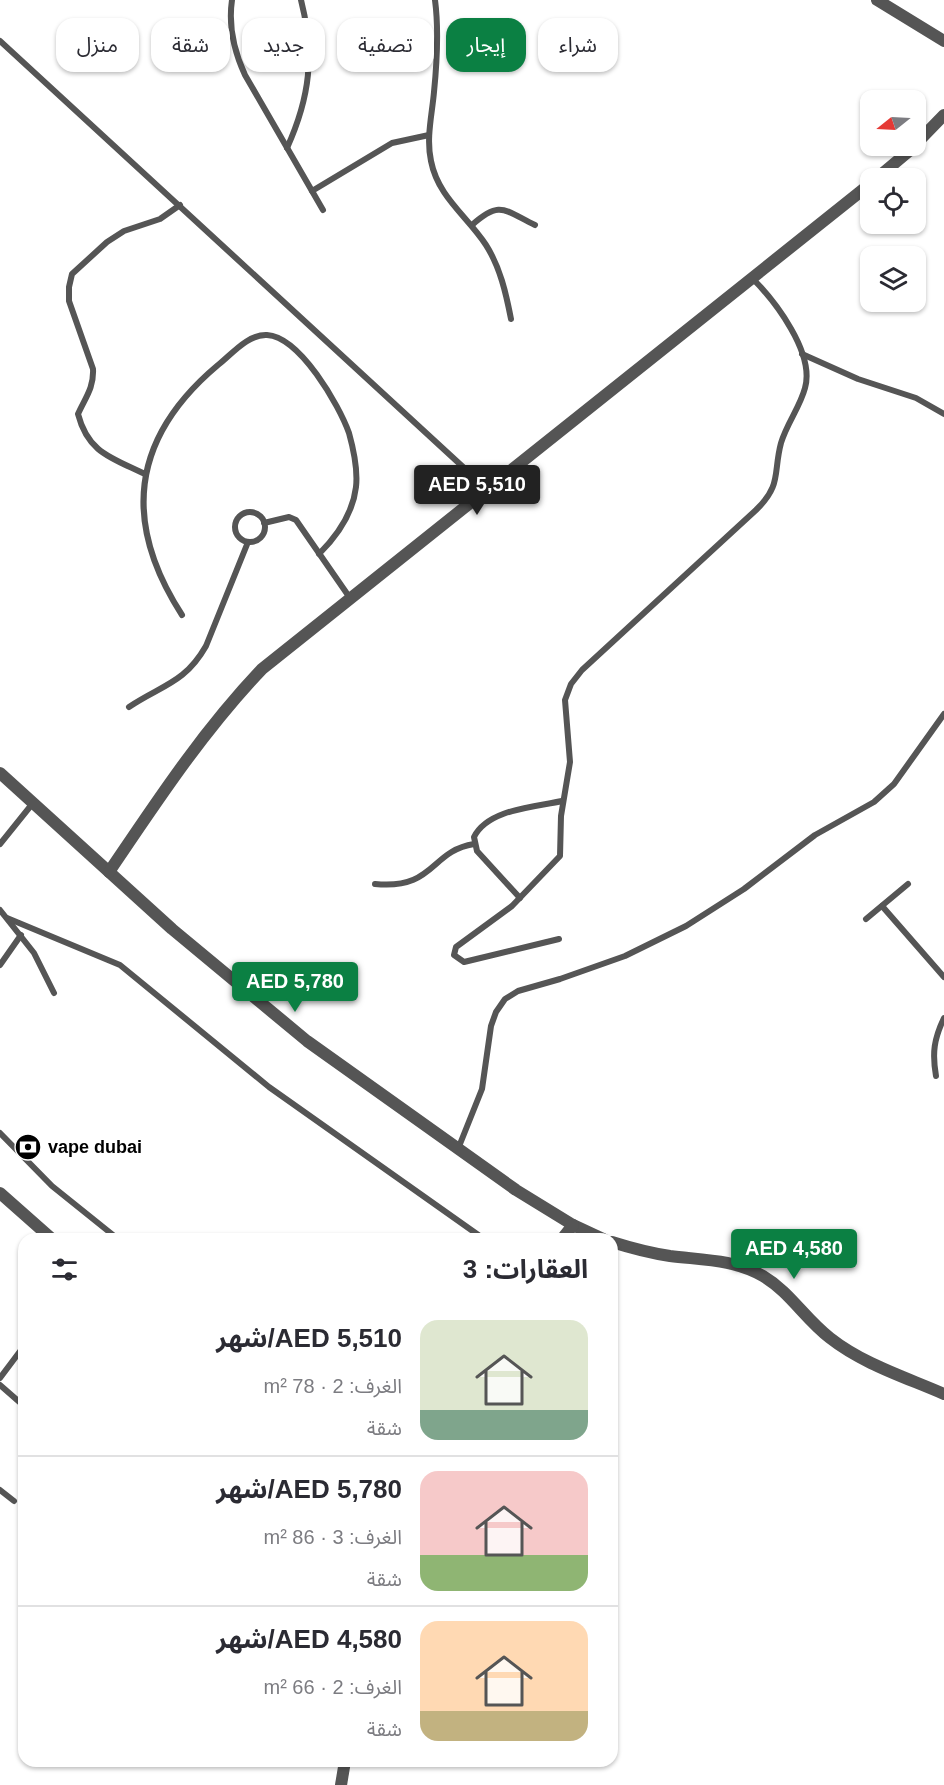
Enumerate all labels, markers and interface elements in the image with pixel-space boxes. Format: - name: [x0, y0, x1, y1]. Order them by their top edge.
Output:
- chip: منزل: [56, 18, 139, 72]
- chip: شقة: [151, 18, 230, 72]
- chip: جديد: [242, 18, 325, 72]
- chip: تصفية: [337, 18, 434, 72]
- chip: إيجار: [446, 18, 526, 72]
- chip: شراء: [538, 18, 618, 72]
- north arrow: [860, 90, 926, 156]
- map controls: [860, 90, 926, 312]
- button: locate: [860, 168, 926, 234]
- button: layers: [860, 246, 926, 312]
- pin: AED 5,510: [408, 465, 546, 516]
- text: AED 5,510: [428, 473, 526, 495]
- pin: AED 5,780: [226, 962, 364, 1013]
- text: AED 5,780: [246, 970, 344, 992]
- bank icon: vape dubai: [13, 1132, 43, 1162]
- place label: vape dubai: [48, 1137, 142, 1157]
- pin: AED 4,580: [725, 1229, 863, 1280]
- text: AED 4,580: [745, 1237, 843, 1259]
- icon: filters: [48, 1253, 81, 1286]
- text: العقارات: 3: [463, 1254, 588, 1284]
- text: AED 5,510/شهر: [216, 1323, 402, 1353]
- icon: home: [468, 1344, 540, 1416]
- text: الغرف: 2 · 78 m²: [263, 1375, 402, 1397]
- text: شقة: [367, 1417, 402, 1439]
- text: AED 5,780/شهر: [216, 1474, 402, 1504]
- icon: home: [468, 1495, 540, 1567]
- text: الغرف: 3 · 86 m²: [263, 1526, 402, 1548]
- text: شقة: [367, 1568, 402, 1590]
- text: AED 4,580/شهر: [216, 1624, 402, 1654]
- icon: home: [468, 1645, 540, 1717]
- text: الغرف: 2 · 66 m²: [263, 1676, 402, 1698]
- text: شقة: [367, 1718, 402, 1740]

